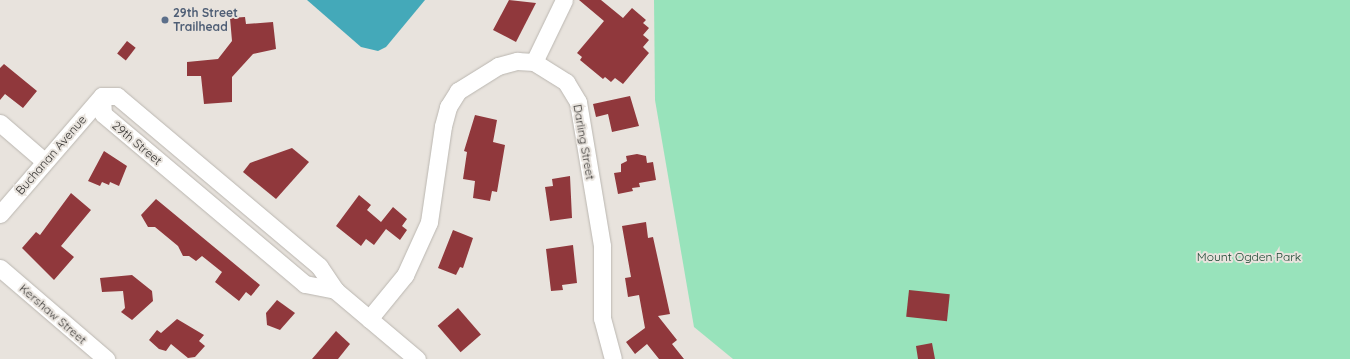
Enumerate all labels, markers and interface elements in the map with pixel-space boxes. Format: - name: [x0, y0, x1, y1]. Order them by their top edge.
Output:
- place label: 29th Street Trailhead: [173, 6, 238, 34]
- marker: 29th Street Trailhead: [160, 15, 170, 25]
- street label: Darling Street: [570, 103, 598, 181]
- street label: Buchanan Avenue: [13, 112, 89, 198]
- street label: 29th Street: [109, 118, 165, 168]
- park label: Mount Ogden Park: [1197, 250, 1301, 264]
- street label: Kershaw Street: [17, 281, 89, 347]

